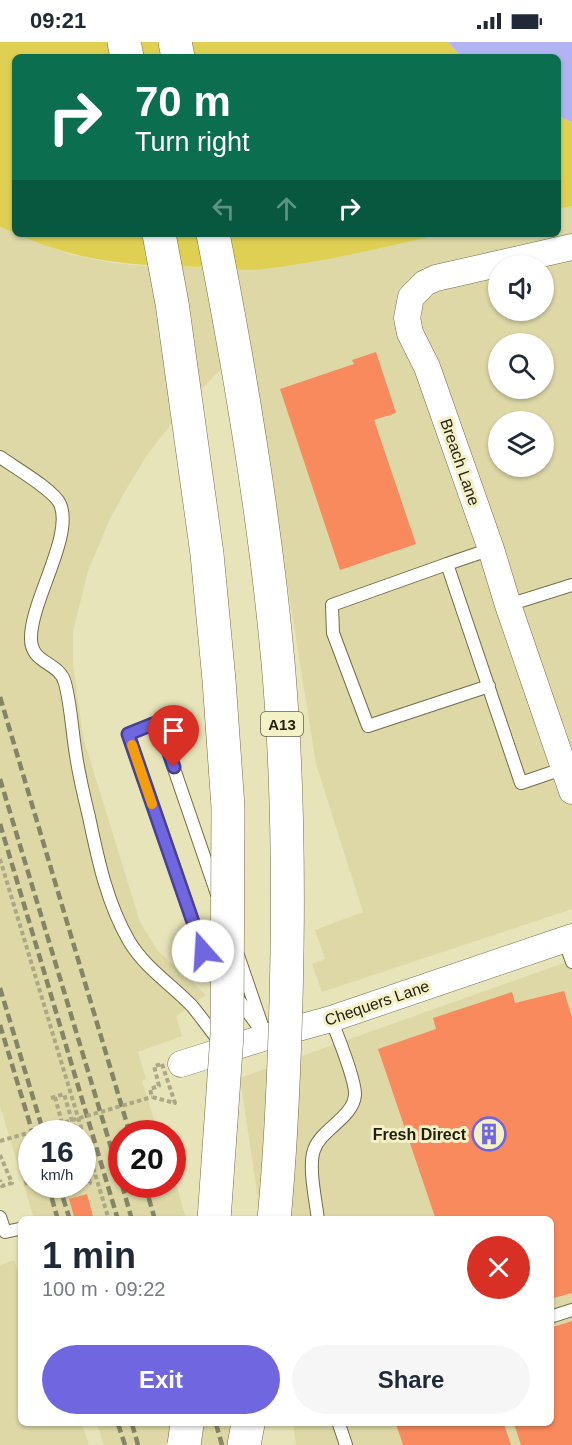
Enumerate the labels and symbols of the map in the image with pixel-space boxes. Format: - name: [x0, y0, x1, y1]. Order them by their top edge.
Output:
- street label: Breach Lane: [437, 416, 483, 508]
- pin: [148, 705, 199, 767]
- road number: A13: [261, 712, 303, 736]
- position arrow: [171, 919, 235, 983]
- street label: Chequers Lane: [323, 977, 432, 1029]
- building icon: Fresh Direct: [471, 1116, 507, 1152]
- speed limit sign: 20: [108, 1120, 186, 1198]
- place label: Fresh Direct: [373, 1126, 467, 1143]

